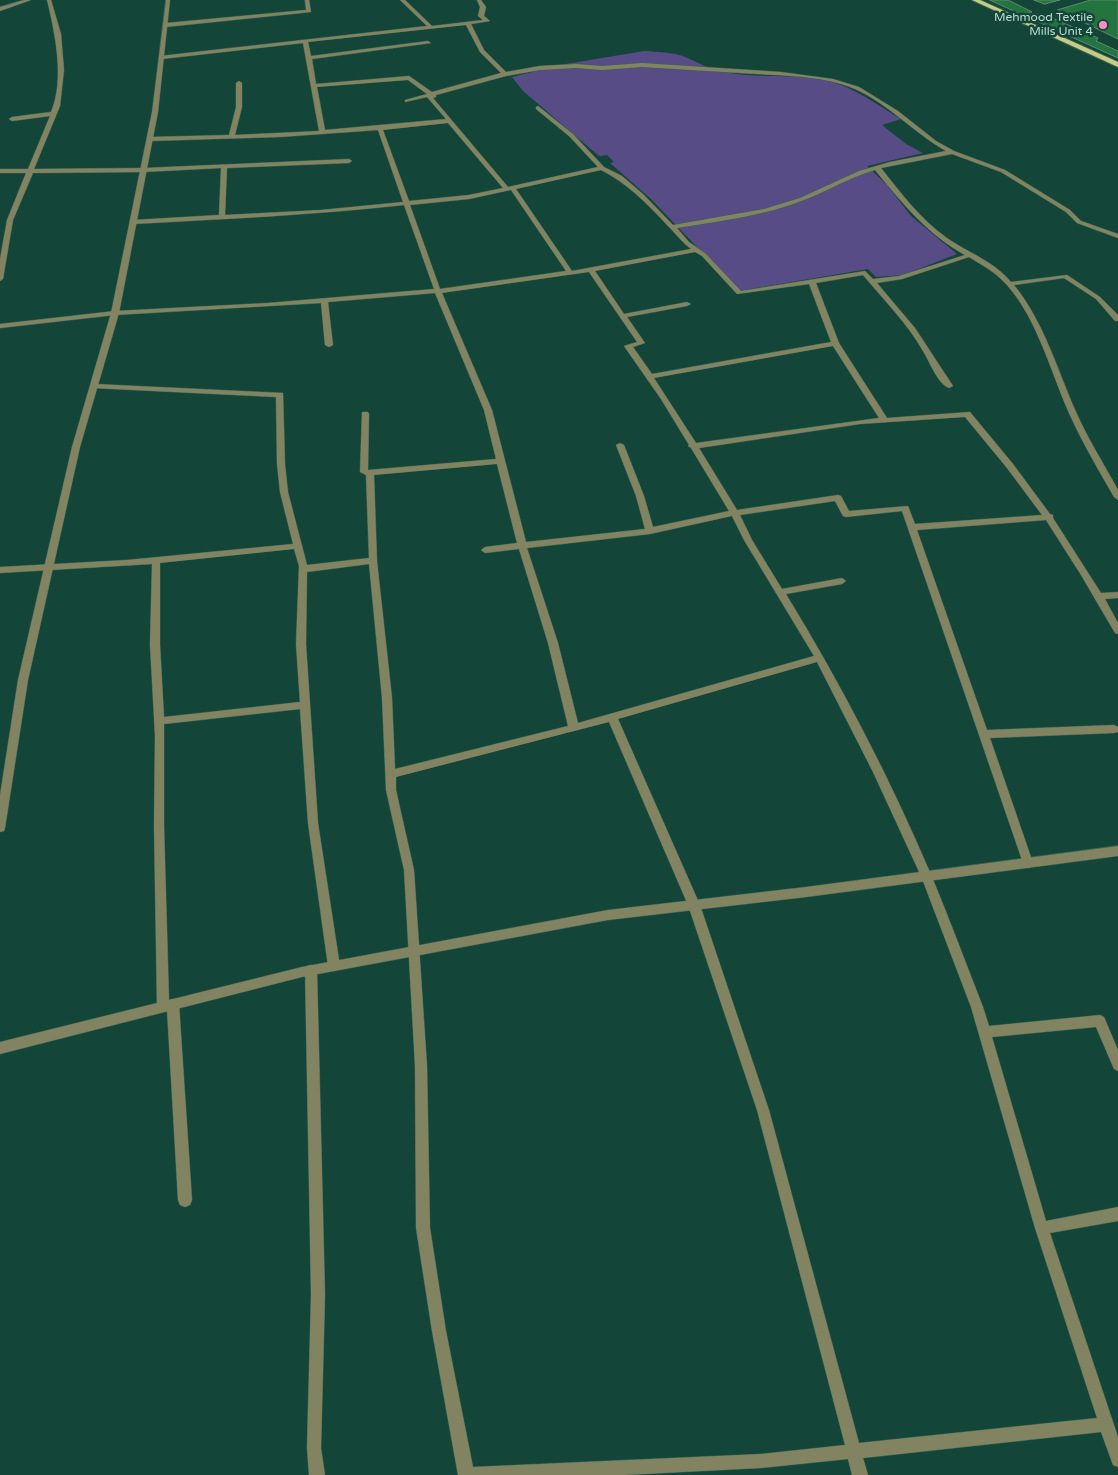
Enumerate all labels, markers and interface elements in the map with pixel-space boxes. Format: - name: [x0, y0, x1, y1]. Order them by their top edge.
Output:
- place label: Mehmood Textile Mills Unit 4: [994, 11, 1093, 39]
- marker: Mehmood Textile Mills Unit 4: [1097, 19, 1109, 31]

